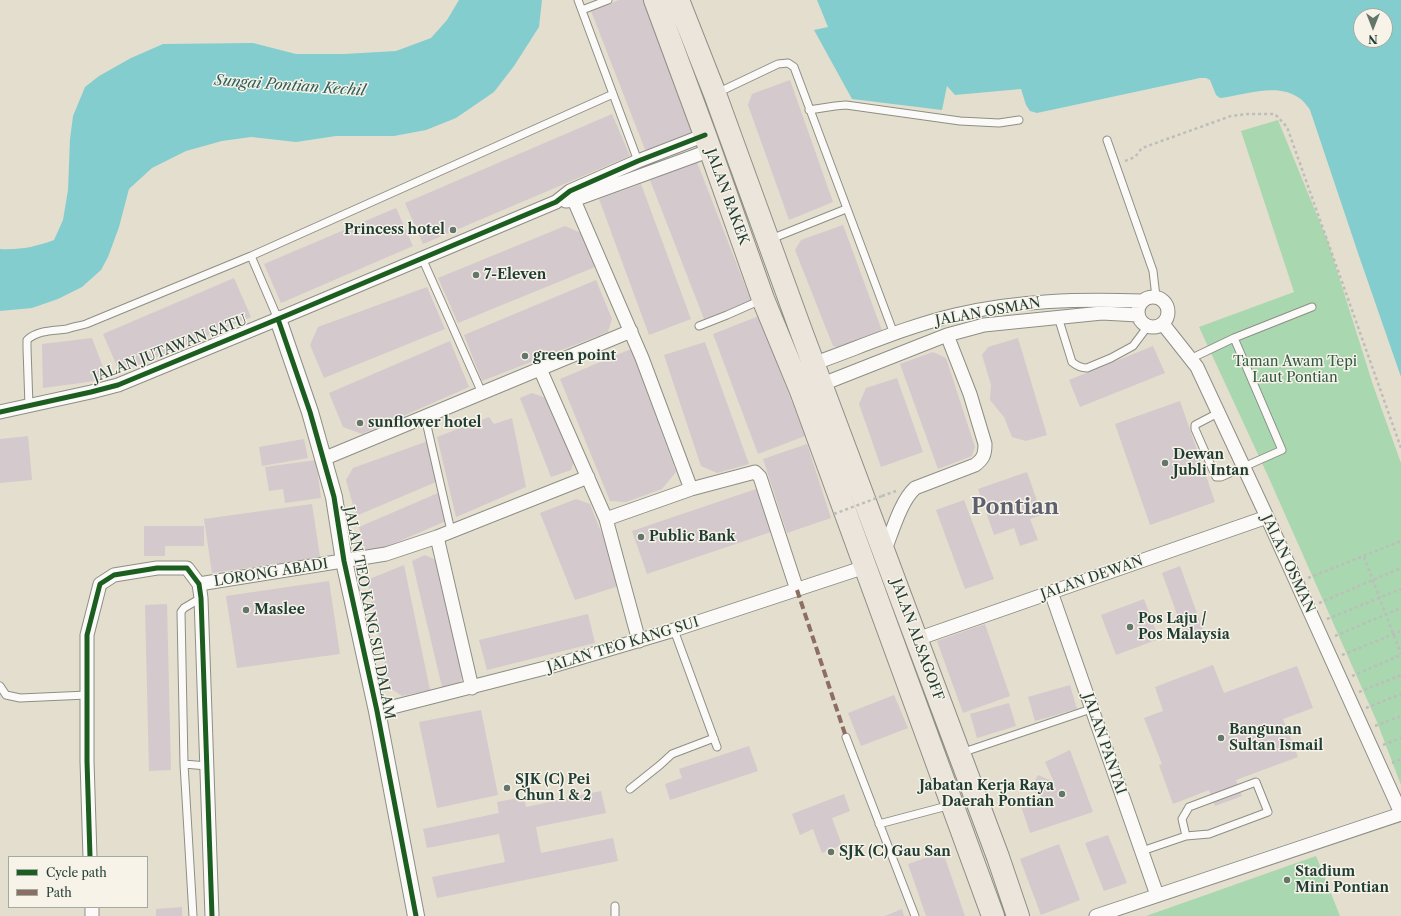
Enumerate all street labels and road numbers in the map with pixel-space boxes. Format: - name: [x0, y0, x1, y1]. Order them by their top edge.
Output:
- street label: JALAN BAKEK: [702, 146, 752, 248]
- street label: JALAN OSMAN: [934, 294, 1042, 330]
- street label: JALAN JUTAWAN SATU: [91, 312, 249, 386]
- street label: JALAN TEO KANG SUI DALAM: [340, 505, 398, 721]
- street label: JALAN OSMAN: [1258, 512, 1318, 616]
- street label: JALAN DEWAN: [1039, 553, 1145, 603]
- street label: LORONG ABADI: [213, 556, 329, 590]
- street label: JALAN ALSAGOFF: [887, 577, 947, 703]
- street label: JALAN TEO KANG SUI: [545, 614, 701, 676]
- street label: JALAN PANTAI: [1079, 691, 1129, 797]

